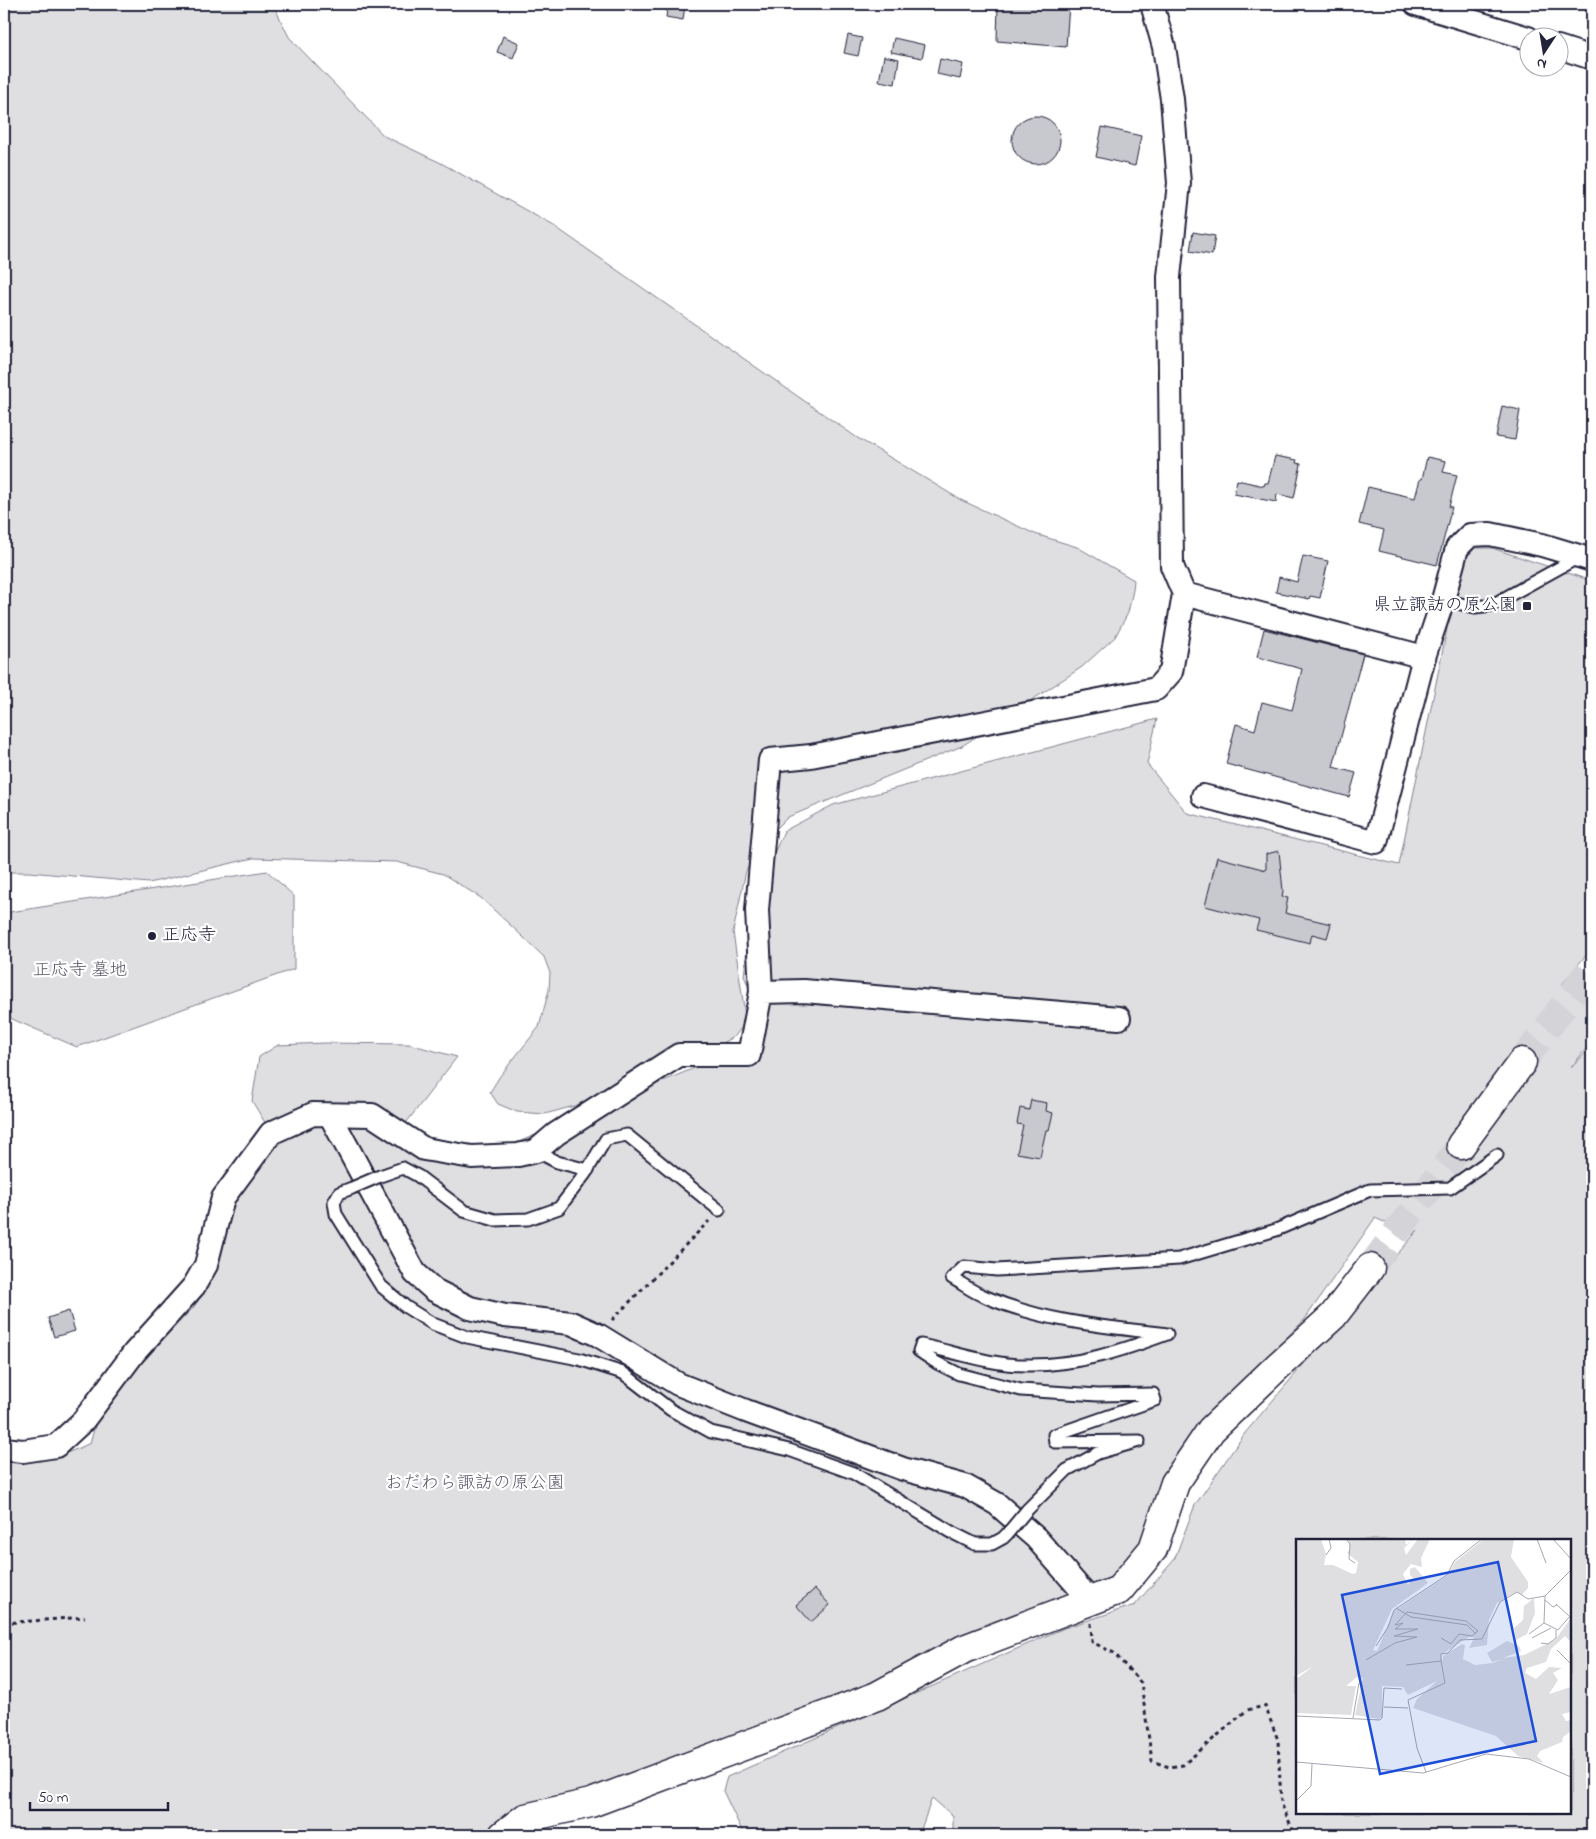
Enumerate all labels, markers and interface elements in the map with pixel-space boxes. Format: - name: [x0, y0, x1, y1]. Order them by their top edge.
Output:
- north arrow: [1518, 28, 1568, 78]
- text: N: [1535, 52, 1548, 75]
- place label: 県立諏訪の原公園: [1373, 593, 1517, 619]
- marker: 県立諏訪の原公園: [1521, 600, 1533, 612]
- place label: 正応寺: [162, 923, 216, 949]
- marker: 正応寺: [146, 930, 158, 942]
- park label: 正応寺 墓地: [33, 958, 127, 984]
- park label: おだわら諏訪の原公園: [385, 1471, 565, 1497]
- inset map: [1296, 1539, 1571, 1814]
- scale bar: [30, 1779, 168, 1811]
- text: 50 m: [38, 1787, 69, 1809]

